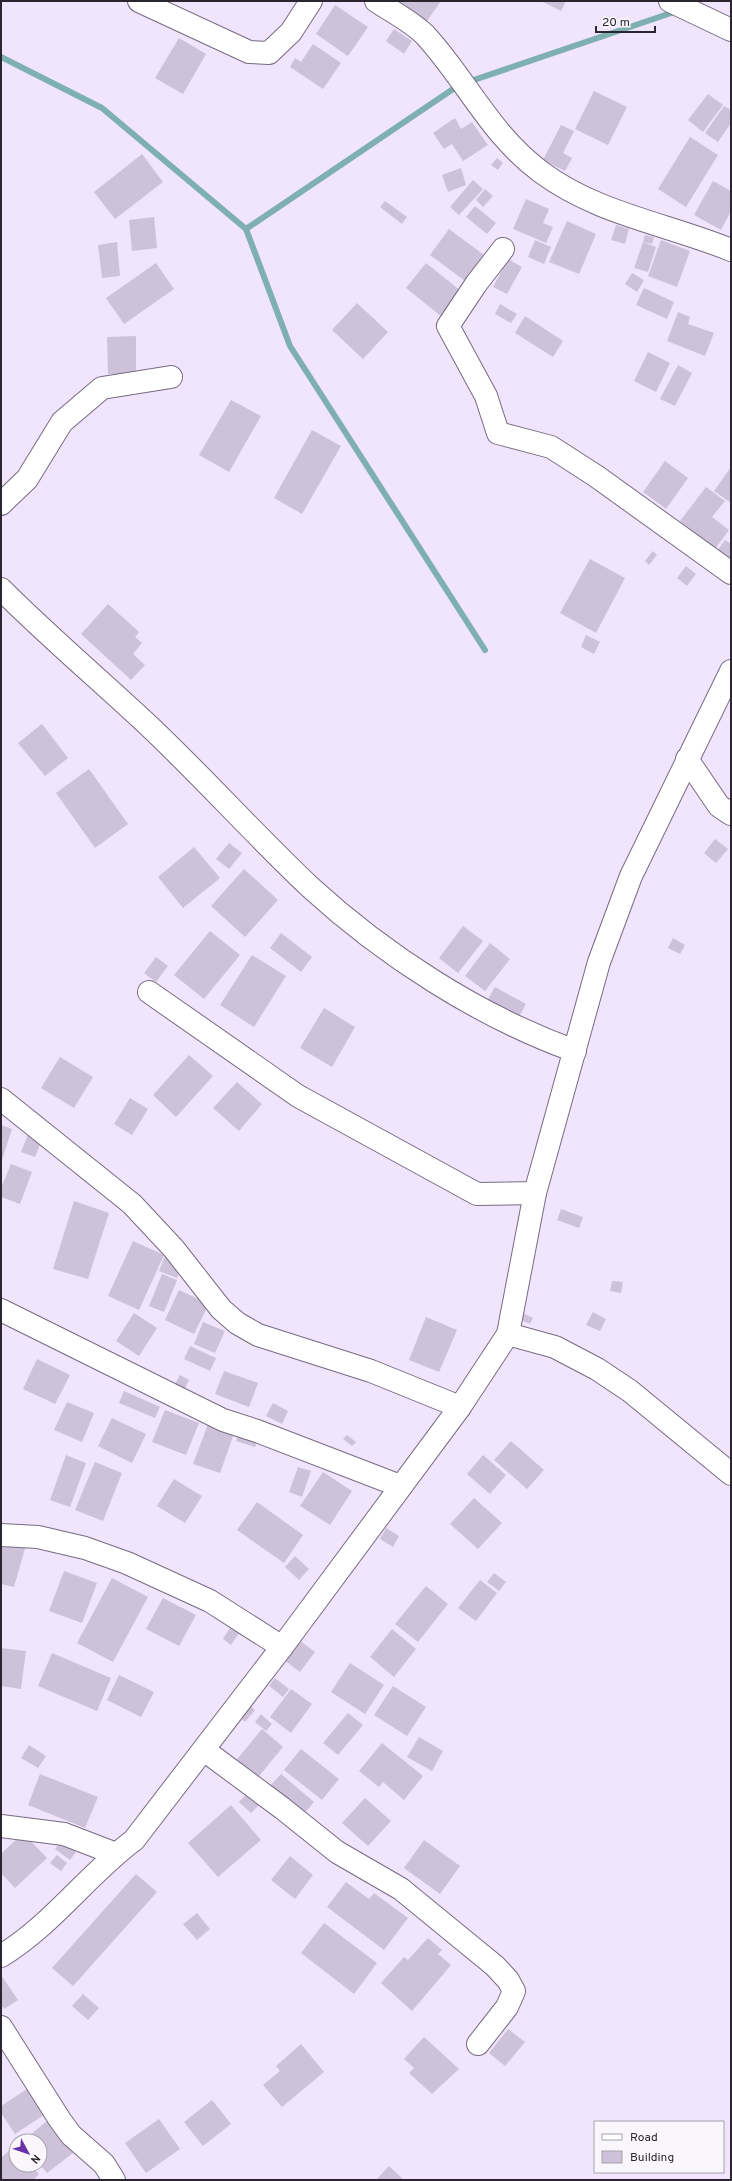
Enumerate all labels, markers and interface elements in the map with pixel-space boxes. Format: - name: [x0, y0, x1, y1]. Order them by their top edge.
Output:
- scale bar: [596, 8, 655, 34]
- text: 20 m: [602, 15, 630, 31]
- legend: [594, 2121, 724, 2173]
- text: Road: [630, 2130, 658, 2146]
- north arrow: [8, 2133, 48, 2173]
- text: Building: [630, 2150, 674, 2166]
- text: N: [27, 2151, 43, 2166]

